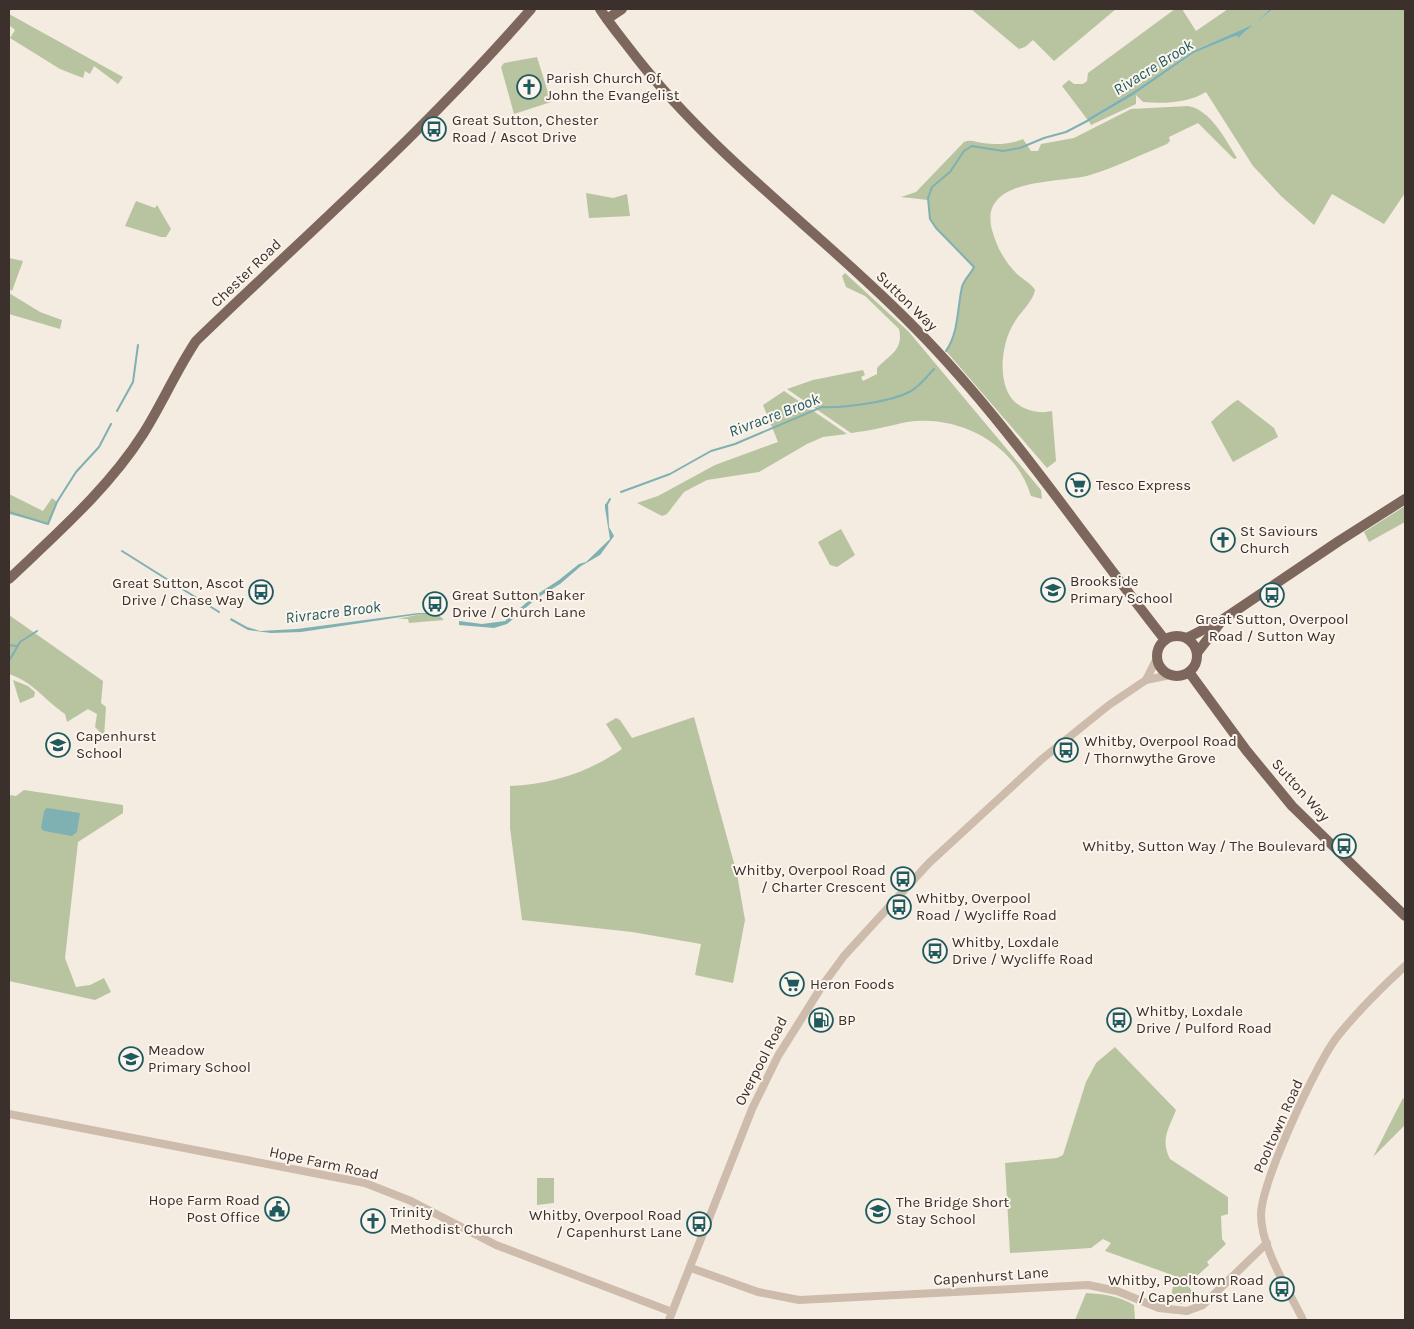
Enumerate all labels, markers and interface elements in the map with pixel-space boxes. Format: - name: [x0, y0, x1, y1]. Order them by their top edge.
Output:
- water label: Rivacre Brook: [1110, 35, 1197, 99]
- place label: Parish Church Of John the Evangelist: [546, 69, 680, 104]
- church icon: Parish Church Of John the Evangelist: [516, 74, 542, 100]
- place label: Great Sutton, Chester Road / Ascot Drive: [452, 111, 599, 146]
- bus stop icon: Great Sutton, Chester Road / Ascot Drive: [421, 116, 447, 142]
- street label: Chester Road: [207, 235, 285, 311]
- street label: Sutton Way: [873, 267, 941, 335]
- water label: Rivracre Brook: [726, 389, 823, 441]
- supermarket icon: Tesco Express: [1065, 472, 1091, 498]
- place label: Tesco Express: [1096, 476, 1191, 494]
- place label: St Saviours Church: [1240, 522, 1318, 557]
- church icon: St Saviours Church: [1210, 527, 1236, 553]
- place label: Brookside Primary School: [1070, 572, 1173, 607]
- place label: Great Sutton, Ascot Drive / Chase Way: [112, 574, 244, 609]
- school or university icon: Brookside Primary School: [1040, 577, 1066, 603]
- bus stop icon: Great Sutton, Ascot Drive / Chase Way: [248, 579, 274, 605]
- bus stop icon: Great Sutton, Overpool Road / Sutton Way: [1259, 582, 1285, 608]
- place label: Great Sutton, Baker Drive / Church Lane: [452, 586, 586, 621]
- bus stop icon: Great Sutton, Baker Drive / Church Lane: [422, 591, 448, 617]
- water label: Rivracre Brook: [284, 597, 383, 627]
- place label: Great Sutton, Overpool Road / Sutton Way: [1195, 610, 1349, 645]
- place label: Capenhurst School: [76, 727, 156, 762]
- school or university icon: Capenhurst School: [45, 732, 71, 758]
- place label: Whitby, Overpool Road / Thornwythe Grove: [1084, 732, 1237, 767]
- bus stop icon: Whitby, Overpool Road / Thornwythe Grove: [1053, 737, 1079, 763]
- street label: Sutton Way: [1268, 755, 1334, 825]
- bus stop icon: Whitby, Sutton Way / The Boulevard: [1331, 833, 1357, 859]
- place label: Whitby, Sutton Way / The Boulevard: [1082, 837, 1326, 855]
- place label: Whitby, Overpool Road / Charter Crescent: [733, 861, 886, 896]
- bus stop icon: Whitby, Overpool Road / Charter Crescent: [890, 866, 916, 892]
- place label: Whitby, Overpool Road / Wycliffe Road: [916, 889, 1057, 924]
- bus stop icon: Whitby, Overpool Road / Wycliffe Road: [886, 894, 912, 920]
- place label: Whitby, Loxdale Drive / Wycliffe Road: [952, 933, 1094, 968]
- bus stop icon: Whitby, Loxdale Drive / Wycliffe Road: [922, 938, 948, 964]
- supermarket icon: Heron Foods: [779, 971, 805, 997]
- place label: Heron Foods: [810, 975, 895, 993]
- place label: Whitby, Loxdale Drive / Pulford Road: [1136, 1002, 1272, 1037]
- fuel station icon: BP: [808, 1007, 834, 1033]
- bus stop icon: Whitby, Loxdale Drive / Pulford Road: [1106, 1007, 1132, 1033]
- place label: BP: [838, 1011, 856, 1029]
- street label: Overpool Road: [731, 1013, 791, 1109]
- place label: Meadow Primary School: [148, 1041, 251, 1076]
- school or university icon: Meadow Primary School: [118, 1046, 144, 1072]
- street label: Pooltown Road: [1249, 1076, 1307, 1176]
- street label: Hope Farm Road: [268, 1143, 380, 1183]
- place label: Hope Farm Road Post Office: [148, 1191, 260, 1226]
- place label: The Bridge Short Stay School: [896, 1193, 1009, 1228]
- public building icon: Hope Farm Road Post Office: [264, 1196, 290, 1222]
- school or university icon: The Bridge Short Stay School: [865, 1198, 891, 1224]
- place label: Trinity Methodist Church: [390, 1203, 513, 1238]
- place label: Whitby, Overpool Road / Capenhurst Lane: [529, 1206, 682, 1241]
- church icon: Trinity Methodist Church: [360, 1208, 386, 1234]
- bus stop icon: Whitby, Overpool Road / Capenhurst Lane: [686, 1211, 712, 1237]
- street label: Capenhurst Lane: [933, 1263, 1049, 1289]
- place label: Whitby, Pooltown Road / Capenhurst Lane: [1108, 1271, 1264, 1306]
- bus stop icon: Whitby, Pooltown Road / Capenhurst Lane: [1269, 1276, 1295, 1302]

